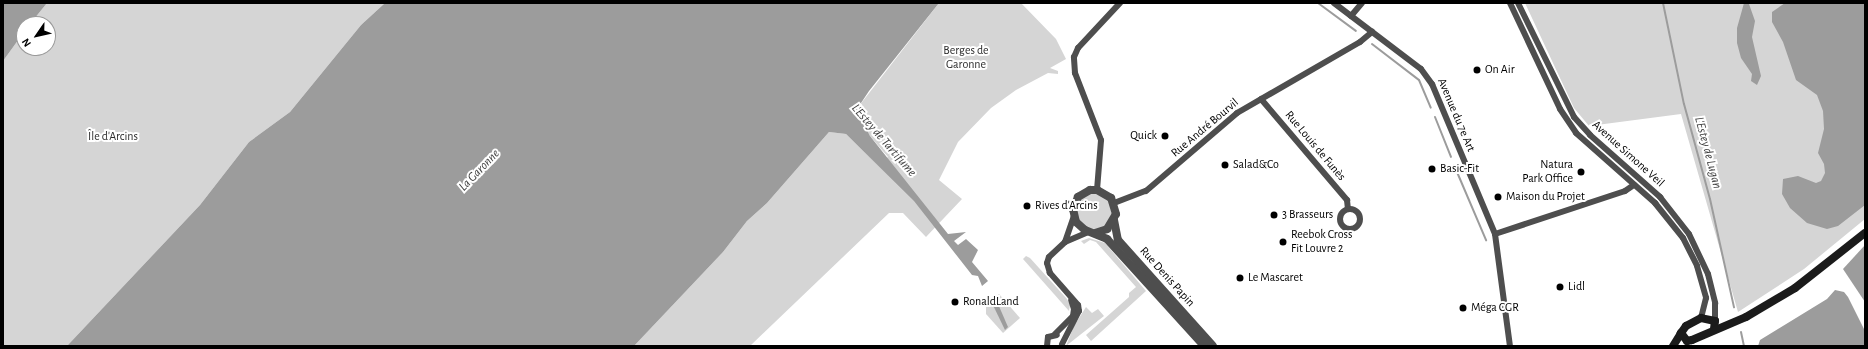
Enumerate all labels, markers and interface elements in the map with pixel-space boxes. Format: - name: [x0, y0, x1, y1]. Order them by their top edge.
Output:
- north arrow: [16, 16, 56, 56]
- text: N: [20, 36, 33, 49]
- park label: Berges de Garonne: [943, 44, 989, 72]
- place label: On Air: [1485, 63, 1515, 77]
- marker: On Air: [1472, 65, 1482, 75]
- street label: Avenue du 7e Art: [1434, 76, 1478, 154]
- street label: Rue André Bourvil: [1168, 96, 1242, 160]
- water label: L'Estey de Tartifume: [847, 101, 919, 181]
- street label: Rue Louis de Funès: [1282, 108, 1348, 184]
- water label: L'Estey de Lugan: [1690, 115, 1724, 191]
- street label: Avenue Simone Veil: [1589, 118, 1667, 190]
- place label: Quick: [1130, 129, 1157, 143]
- park label: Île d'Arcins: [88, 130, 138, 144]
- marker: Quick: [1160, 131, 1170, 141]
- water label: La Garonne: [456, 147, 504, 195]
- place label: Salad&Co: [1233, 158, 1279, 172]
- place label: Natura Park Office: [1522, 158, 1573, 186]
- marker: Salad&Co: [1220, 160, 1230, 170]
- place label: Basic-Fit: [1440, 162, 1479, 176]
- marker: Basic-Fit: [1427, 164, 1437, 174]
- marker: Natura Park Office: [1576, 167, 1586, 177]
- place label: Maison du Projet: [1506, 190, 1585, 204]
- marker: Maison du Projet: [1493, 192, 1503, 202]
- place label: Rives d'Arcins: [1035, 199, 1098, 213]
- marker: Rives d'Arcins: [1022, 201, 1032, 211]
- place label: 3 Brasseurs: [1282, 208, 1333, 222]
- marker: 3 Brasseurs: [1269, 210, 1279, 220]
- place label: Reebok Cross Fit Louvre 2: [1291, 228, 1352, 256]
- marker: Reebok Cross Fit Louvre 2: [1278, 237, 1288, 247]
- street label: Rue Denis Papin: [1136, 244, 1198, 310]
- place label: Le Mascaret: [1248, 271, 1303, 285]
- marker: Le Mascaret: [1235, 273, 1245, 283]
- place label: Lidl: [1568, 280, 1585, 294]
- marker: Lidl: [1555, 282, 1565, 292]
- place label: RonaldLand: [963, 295, 1019, 309]
- marker: RonaldLand: [950, 297, 960, 307]
- place label: Méga CGR: [1471, 301, 1519, 315]
- marker: Méga CGR: [1458, 303, 1468, 313]

